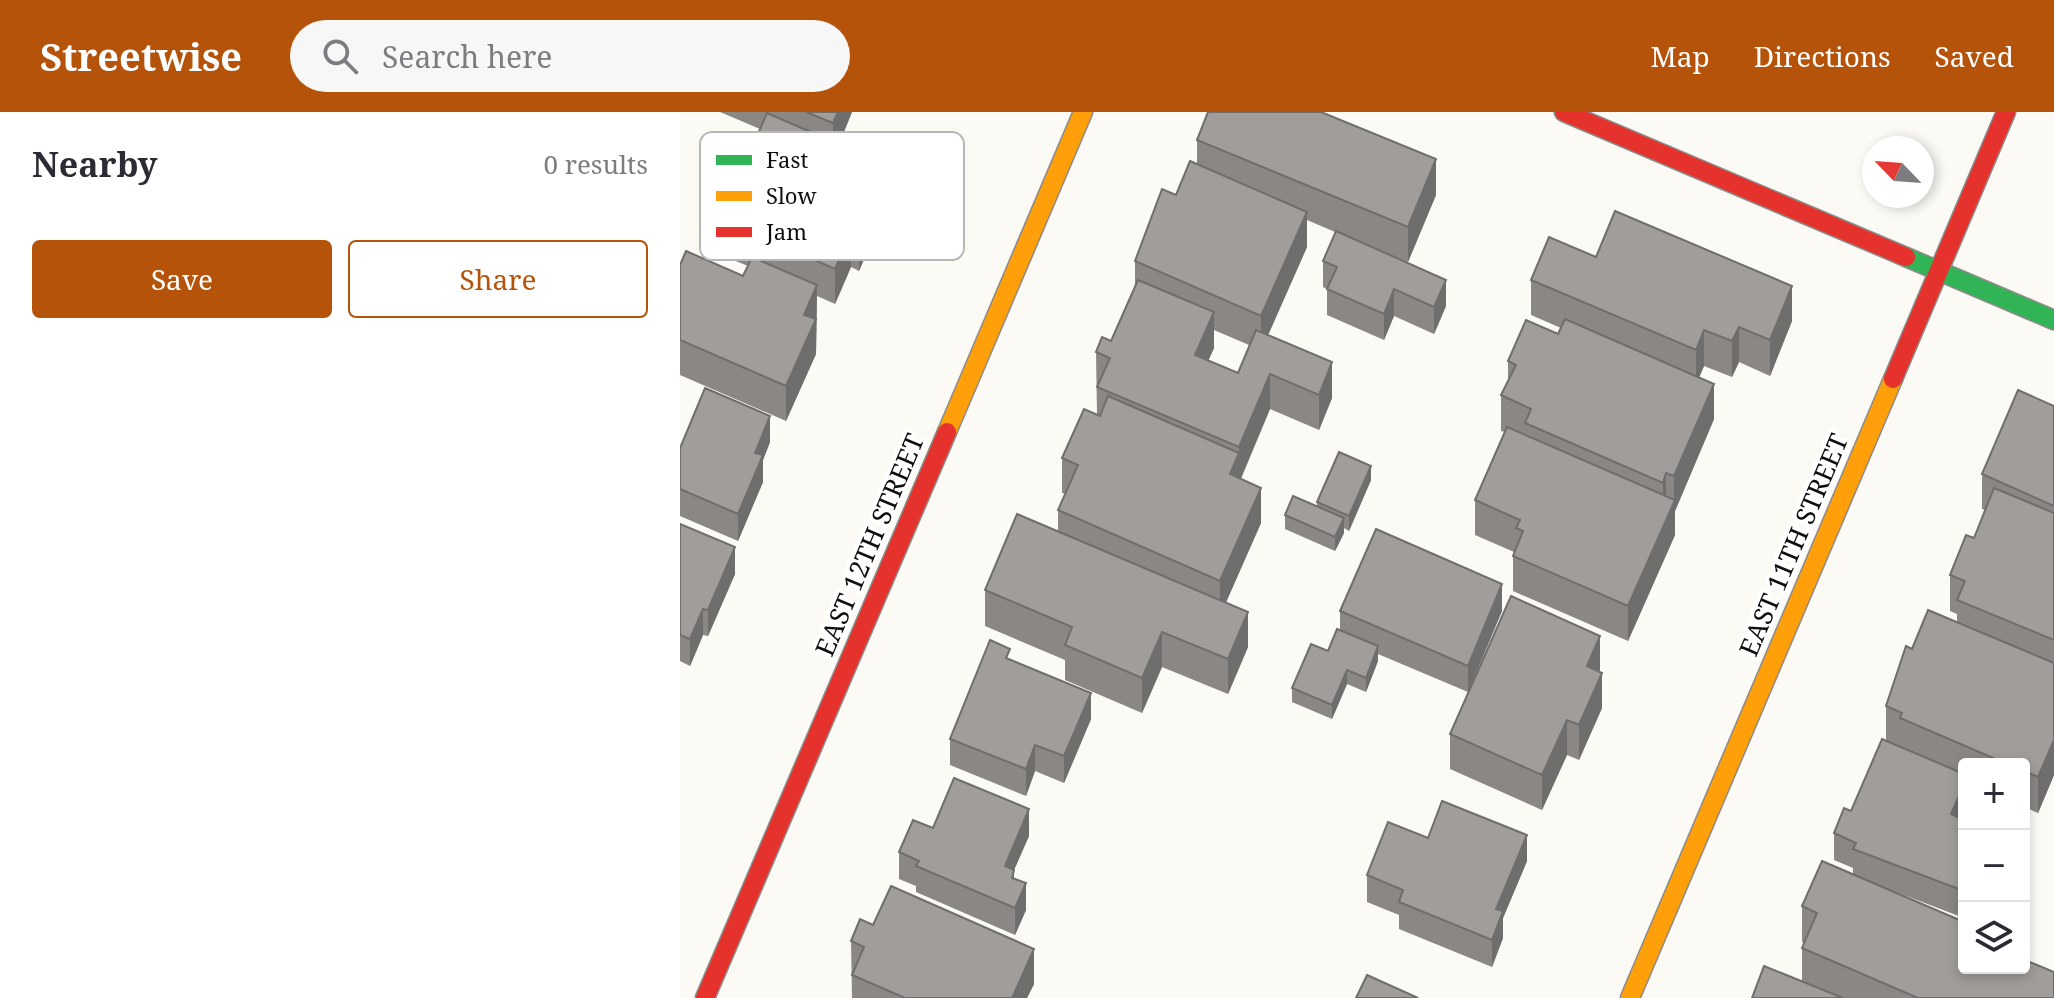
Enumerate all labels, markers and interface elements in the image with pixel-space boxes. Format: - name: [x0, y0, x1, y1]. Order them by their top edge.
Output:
- search box: [290, 20, 850, 92]
- text: Streetwise: [40, 30, 242, 82]
- icon: search: [318, 34, 362, 78]
- text: Search here: [382, 36, 552, 77]
- text: Map: [1650, 37, 1710, 75]
- text: Directions: [1754, 37, 1891, 75]
- text: Saved: [1935, 37, 2014, 75]
- legend: [700, 132, 964, 260]
- north arrow: [1862, 136, 1934, 208]
- text: Nearby: [32, 141, 158, 187]
- text: Fast: [766, 144, 808, 174]
- text: 0 results: [543, 146, 648, 182]
- text: Slow: [766, 180, 816, 210]
- text: Jam: [765, 216, 807, 246]
- button: Save: [32, 240, 332, 318]
- button: Share: [348, 240, 648, 318]
- street label: EAST 12TH STREET: [806, 428, 932, 661]
- street label: EAST 11TH STREET: [1730, 428, 1856, 661]
- map controls: [1958, 758, 2030, 974]
- button: +: [1958, 758, 2030, 830]
- button: −: [1958, 830, 2030, 902]
- button: layers: [1958, 902, 2030, 974]

